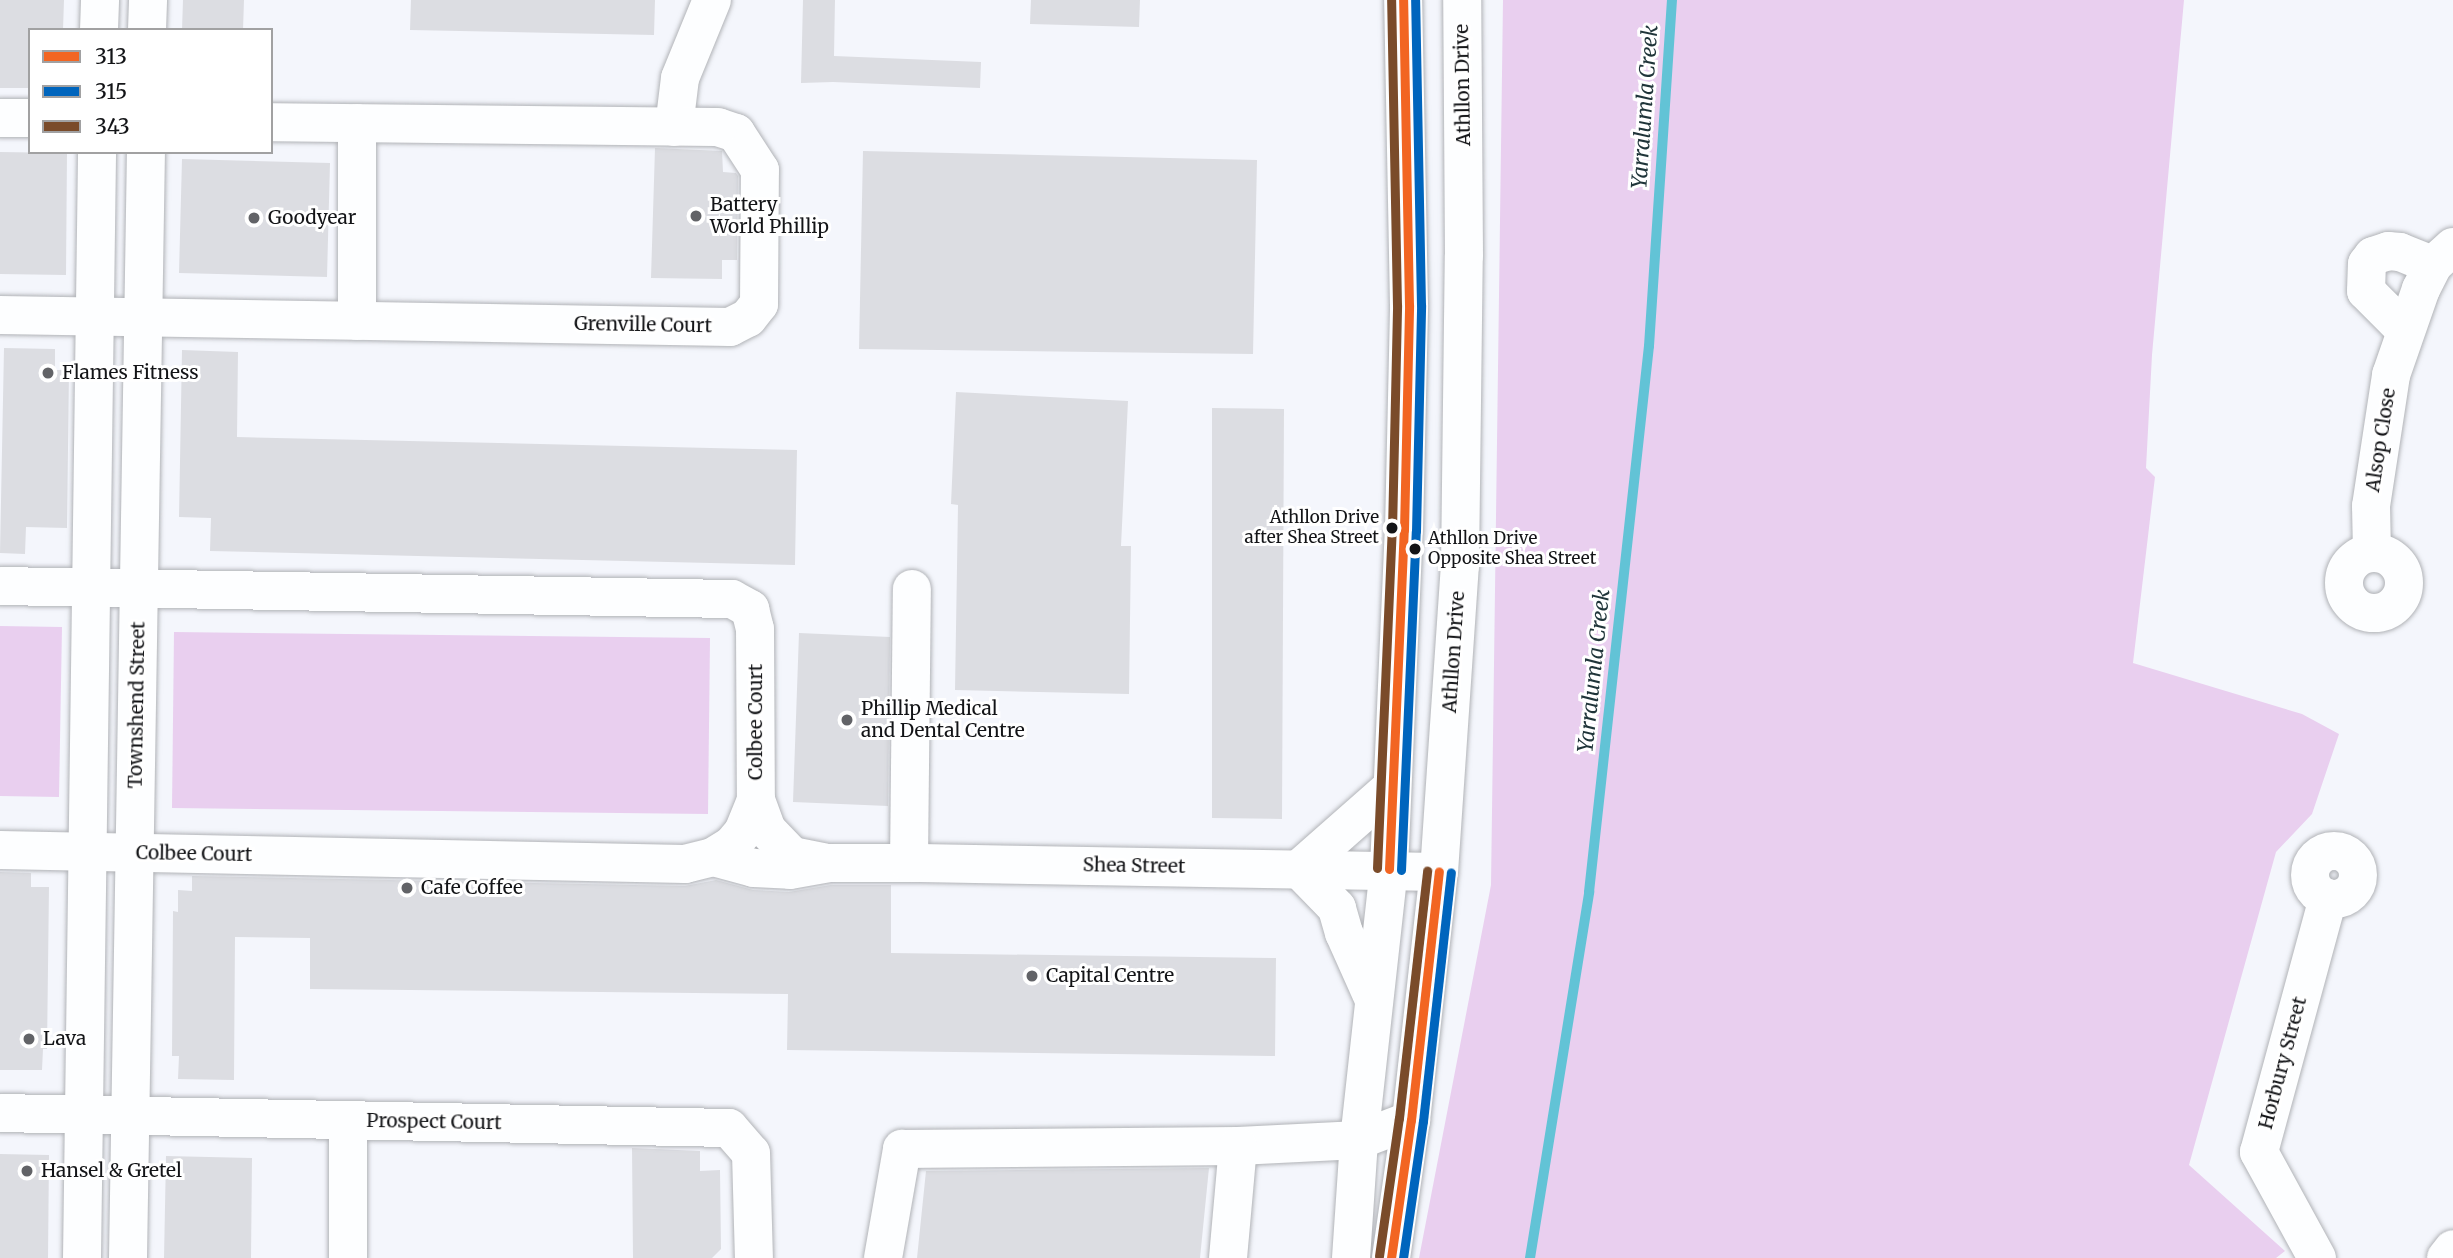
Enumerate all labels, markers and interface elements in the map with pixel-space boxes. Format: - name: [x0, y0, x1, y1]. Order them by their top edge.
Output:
- street label: Athllon Drive: [1451, 24, 1475, 146]
- water label: Yarralumla Creek: [1627, 24, 1663, 190]
- legend: [28, 28, 273, 154]
- text: 313: [95, 43, 127, 70]
- text: 315: [95, 78, 127, 105]
- text: 343: [95, 113, 130, 140]
- place label: Battery World Phillip: [710, 194, 829, 238]
- place label: Goodyear: [268, 207, 356, 229]
- marker: Battery World Phillip: [688, 208, 704, 224]
- marker: Goodyear: [246, 210, 262, 226]
- street label: Grenville Court: [574, 312, 712, 338]
- place label: Flames Fitness: [62, 362, 199, 384]
- marker: Flames Fitness: [40, 365, 56, 381]
- street label: Alsop Close: [2362, 386, 2400, 494]
- place label: Athllon Drive after Shea Street: [1245, 508, 1379, 548]
- marker: Athllon Drive after Shea Street: [1385, 521, 1399, 535]
- place label: Athllon Drive Opposite Shea Street: [1428, 529, 1596, 569]
- marker: Athllon Drive Opposite Shea Street: [1408, 542, 1422, 556]
- water label: Yarralumla Creek: [1573, 588, 1615, 754]
- street label: Athllon Drive: [1438, 590, 1470, 714]
- street label: Townshend Street: [124, 621, 150, 789]
- street label: Colbee Court: [745, 664, 767, 780]
- place label: Phillip Medical and Dental Centre: [861, 698, 1025, 742]
- marker: Phillip Medical and Dental Centre: [839, 712, 855, 728]
- street label: Colbee Court: [136, 842, 252, 866]
- street label: Shea Street: [1082, 854, 1186, 878]
- place label: Cafe Coffee: [421, 877, 523, 899]
- marker: Cafe Coffee: [399, 880, 415, 896]
- place label: Capital Centre: [1046, 965, 1174, 987]
- marker: Capital Centre: [1024, 968, 1040, 984]
- street label: Horbury Street: [2254, 994, 2312, 1132]
- place label: Lava: [43, 1028, 86, 1050]
- marker: Lava: [21, 1031, 37, 1047]
- street label: Prospect Court: [366, 1109, 502, 1135]
- place label: Hansel & Gretel: [41, 1160, 182, 1182]
- marker: Hansel & Gretel: [19, 1163, 35, 1179]

